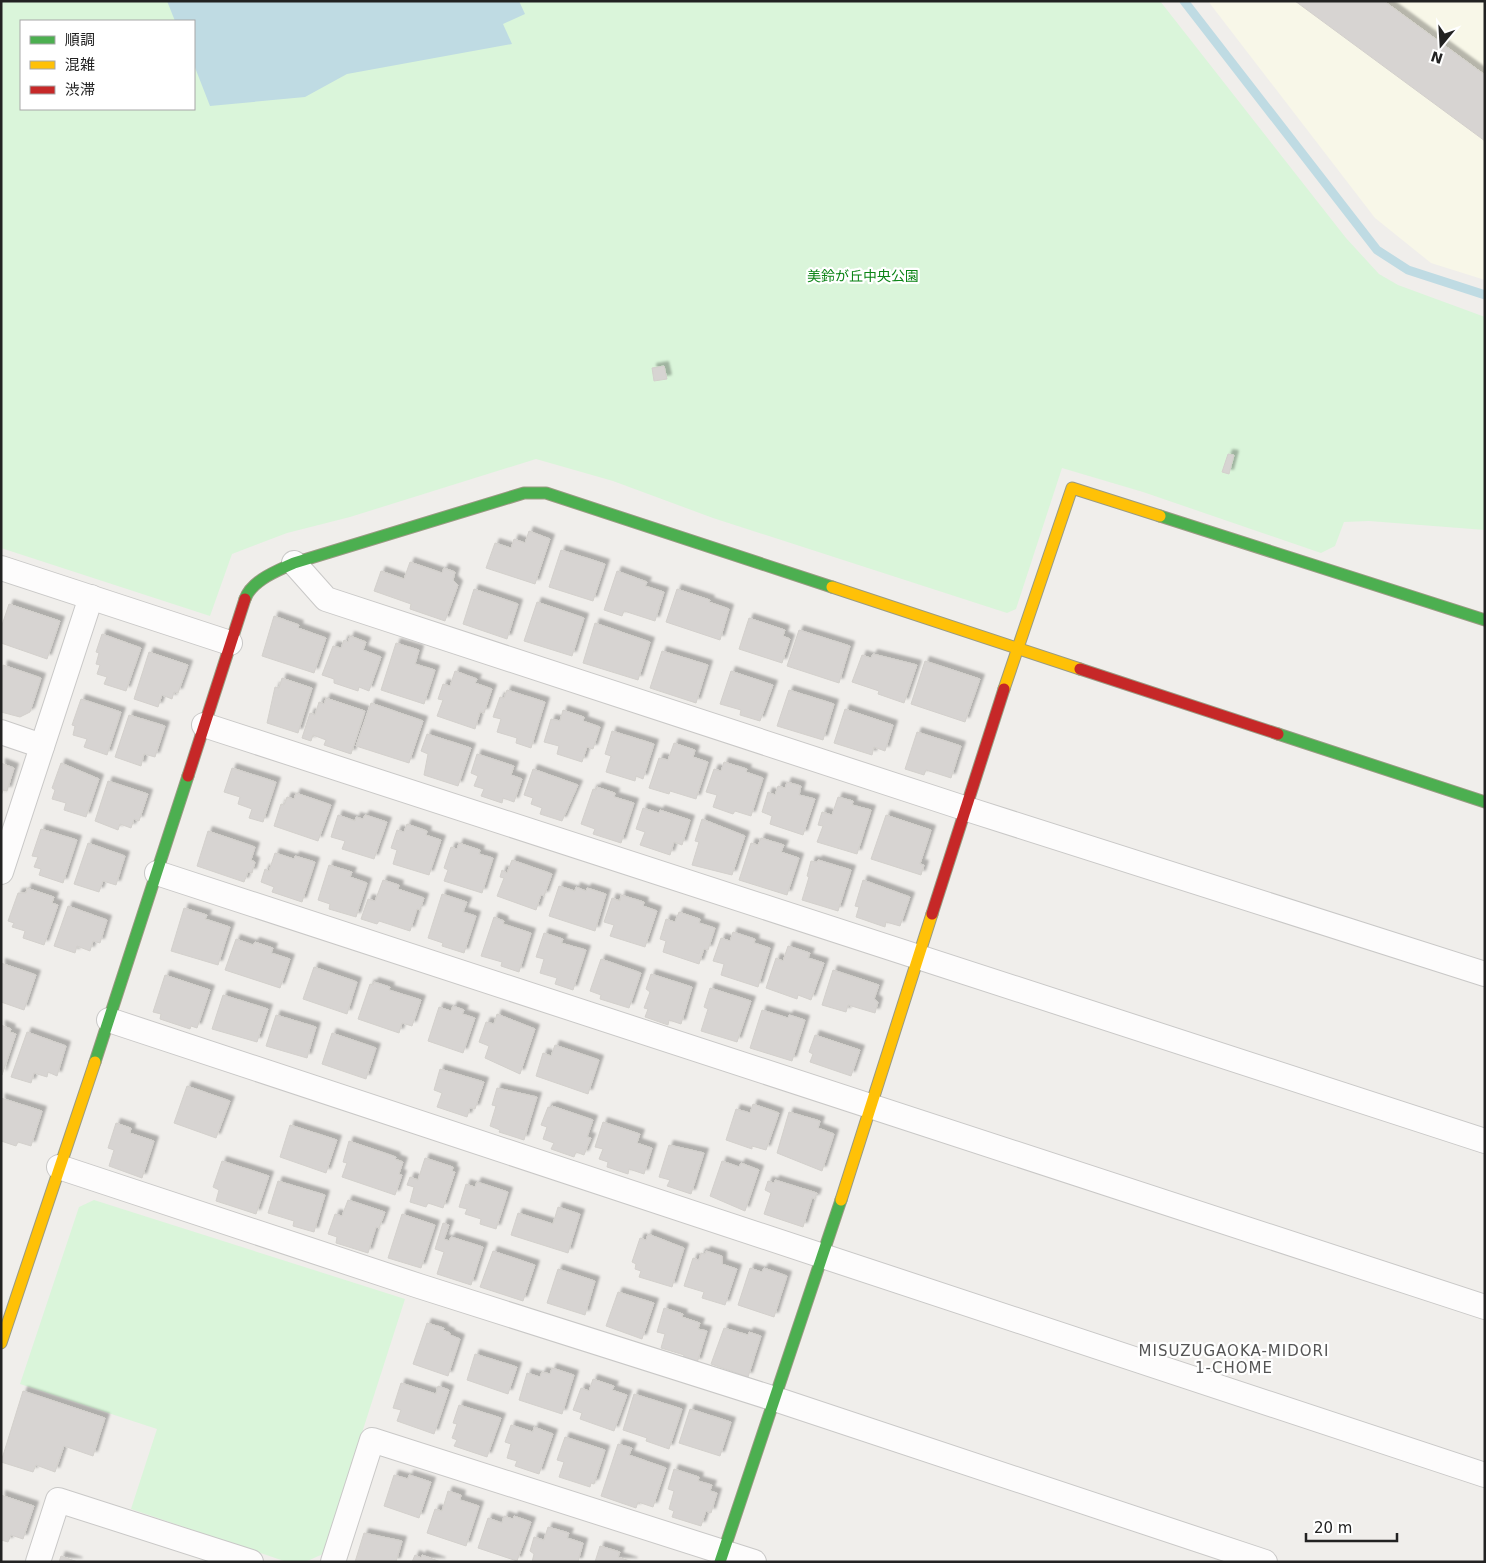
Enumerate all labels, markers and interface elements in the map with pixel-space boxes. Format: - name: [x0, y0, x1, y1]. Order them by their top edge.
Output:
- legend: [20, 20, 195, 110]
- north arrow: [1416, 20, 1466, 70]
- text: 順調: [65, 31, 95, 49]
- text: N: [1429, 48, 1445, 67]
- text: 混雑: [65, 56, 95, 74]
- text: 渋滞: [65, 81, 95, 99]
- park label: 美鈴が丘中央公園: [807, 268, 919, 284]
- district label: MISUZUGAOKA-MIDORI 1-CHOME: [1139, 1342, 1329, 1377]
- scale bar: [1306, 1510, 1397, 1542]
- text: 20 m: [1314, 1519, 1352, 1537]

